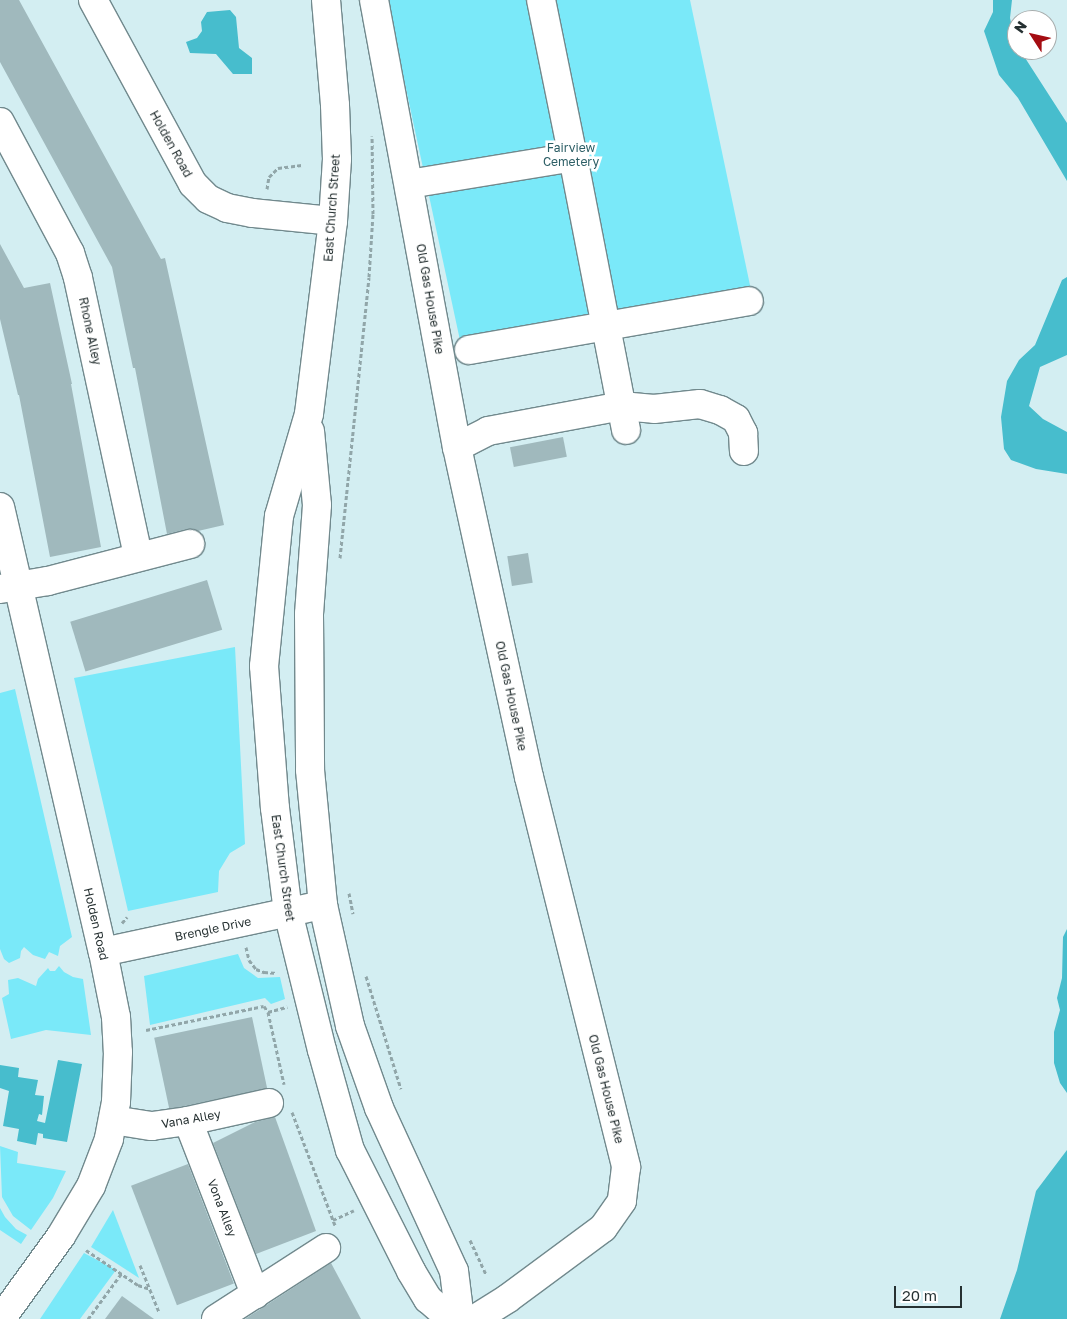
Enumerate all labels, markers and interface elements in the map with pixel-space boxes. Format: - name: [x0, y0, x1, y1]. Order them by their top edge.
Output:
- north arrow: [1007, 10, 1057, 60]
- text: N: [1010, 17, 1030, 36]
- street label: Holden Road: [147, 108, 195, 180]
- park label: Fairview Cemetery: [543, 141, 599, 169]
- street label: East Church Street: [321, 154, 343, 262]
- street label: Old Gas House Pike: [413, 243, 447, 355]
- street label: Rhone Alley: [76, 296, 104, 366]
- street label: Old Gas House Pike: [492, 640, 530, 752]
- street label: East Church Street: [268, 814, 298, 922]
- street label: Holden Road: [81, 886, 111, 962]
- street label: Brengle Drive: [173, 914, 253, 944]
- street label: Old Gas House Pike: [585, 1033, 627, 1145]
- street label: Vana Alley: [160, 1107, 222, 1131]
- street label: Vona Alley: [204, 1177, 240, 1239]
- scale bar: [897, 1276, 964, 1308]
- text: 20 m: [902, 1286, 937, 1304]

